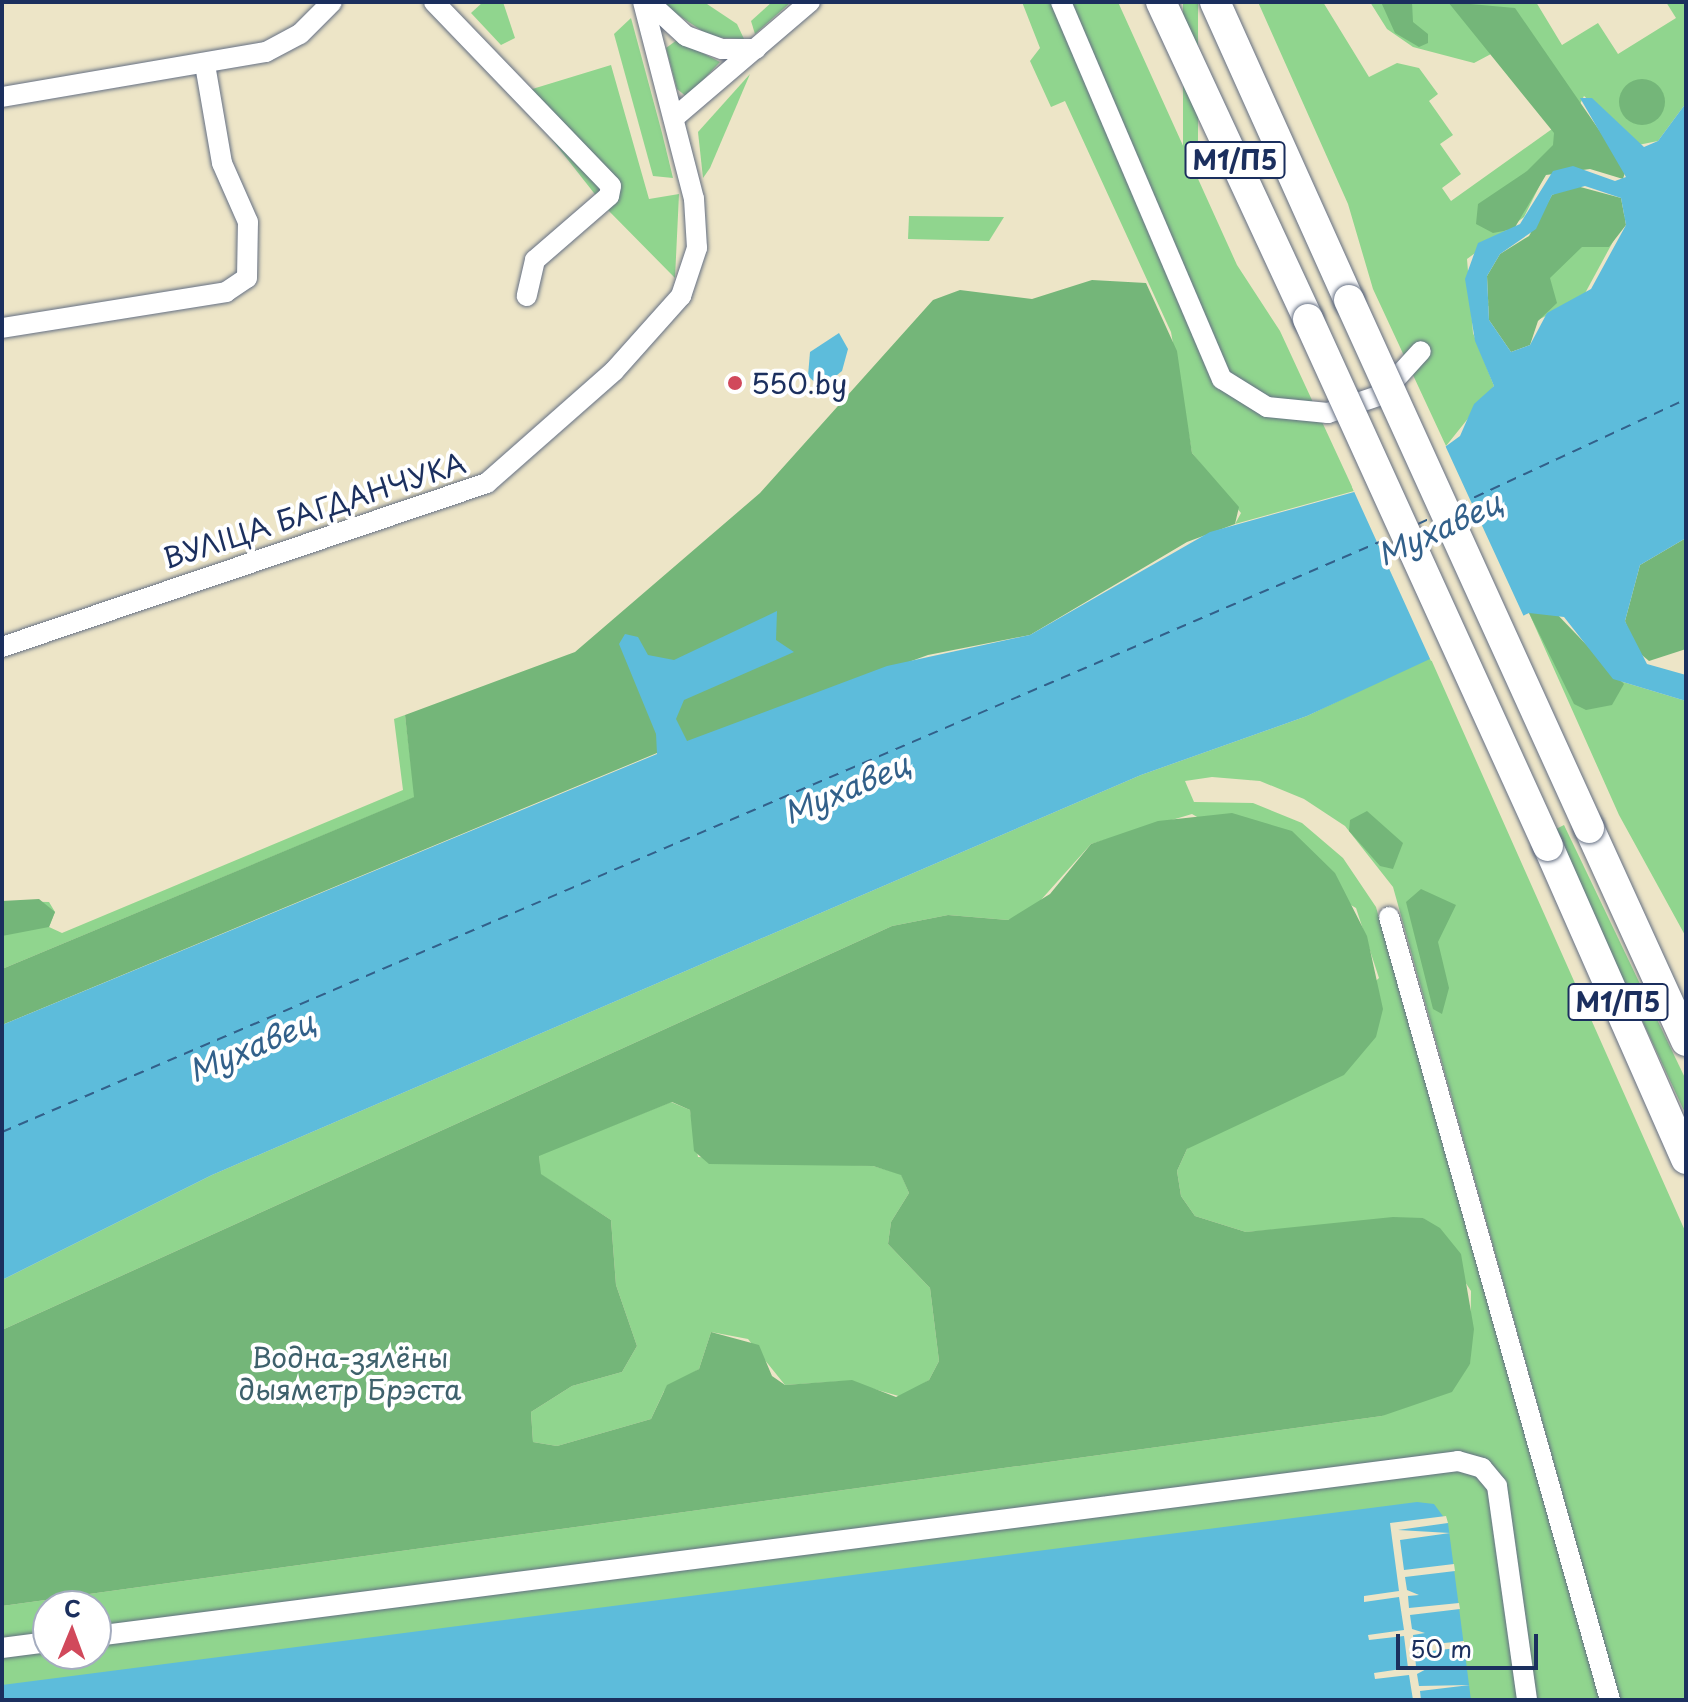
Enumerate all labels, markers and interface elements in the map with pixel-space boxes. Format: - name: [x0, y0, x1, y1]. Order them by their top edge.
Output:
- road number: М1/П5: [1183, 138, 1287, 182]
- place label: 550.by: [751, 366, 847, 400]
- marker: 550.by: [726, 374, 744, 392]
- street label: ВУЛІЦА БАГДАНЧУКА: [159, 445, 469, 575]
- water label: Мухавец: [1371, 483, 1507, 573]
- water label: Мухавец: [778, 745, 914, 831]
- road number: М1/П5: [1566, 980, 1670, 1024]
- water label: Мухавец: [183, 1003, 319, 1089]
- park label: Водна-зялёны дыяметр Брэста: [238, 1340, 462, 1406]
- north arrow: [32, 1590, 112, 1670]
- text: С: [64, 1591, 81, 1624]
- scale bar: [1400, 1618, 1542, 1668]
- text: 50 m: [1410, 1630, 1472, 1666]

